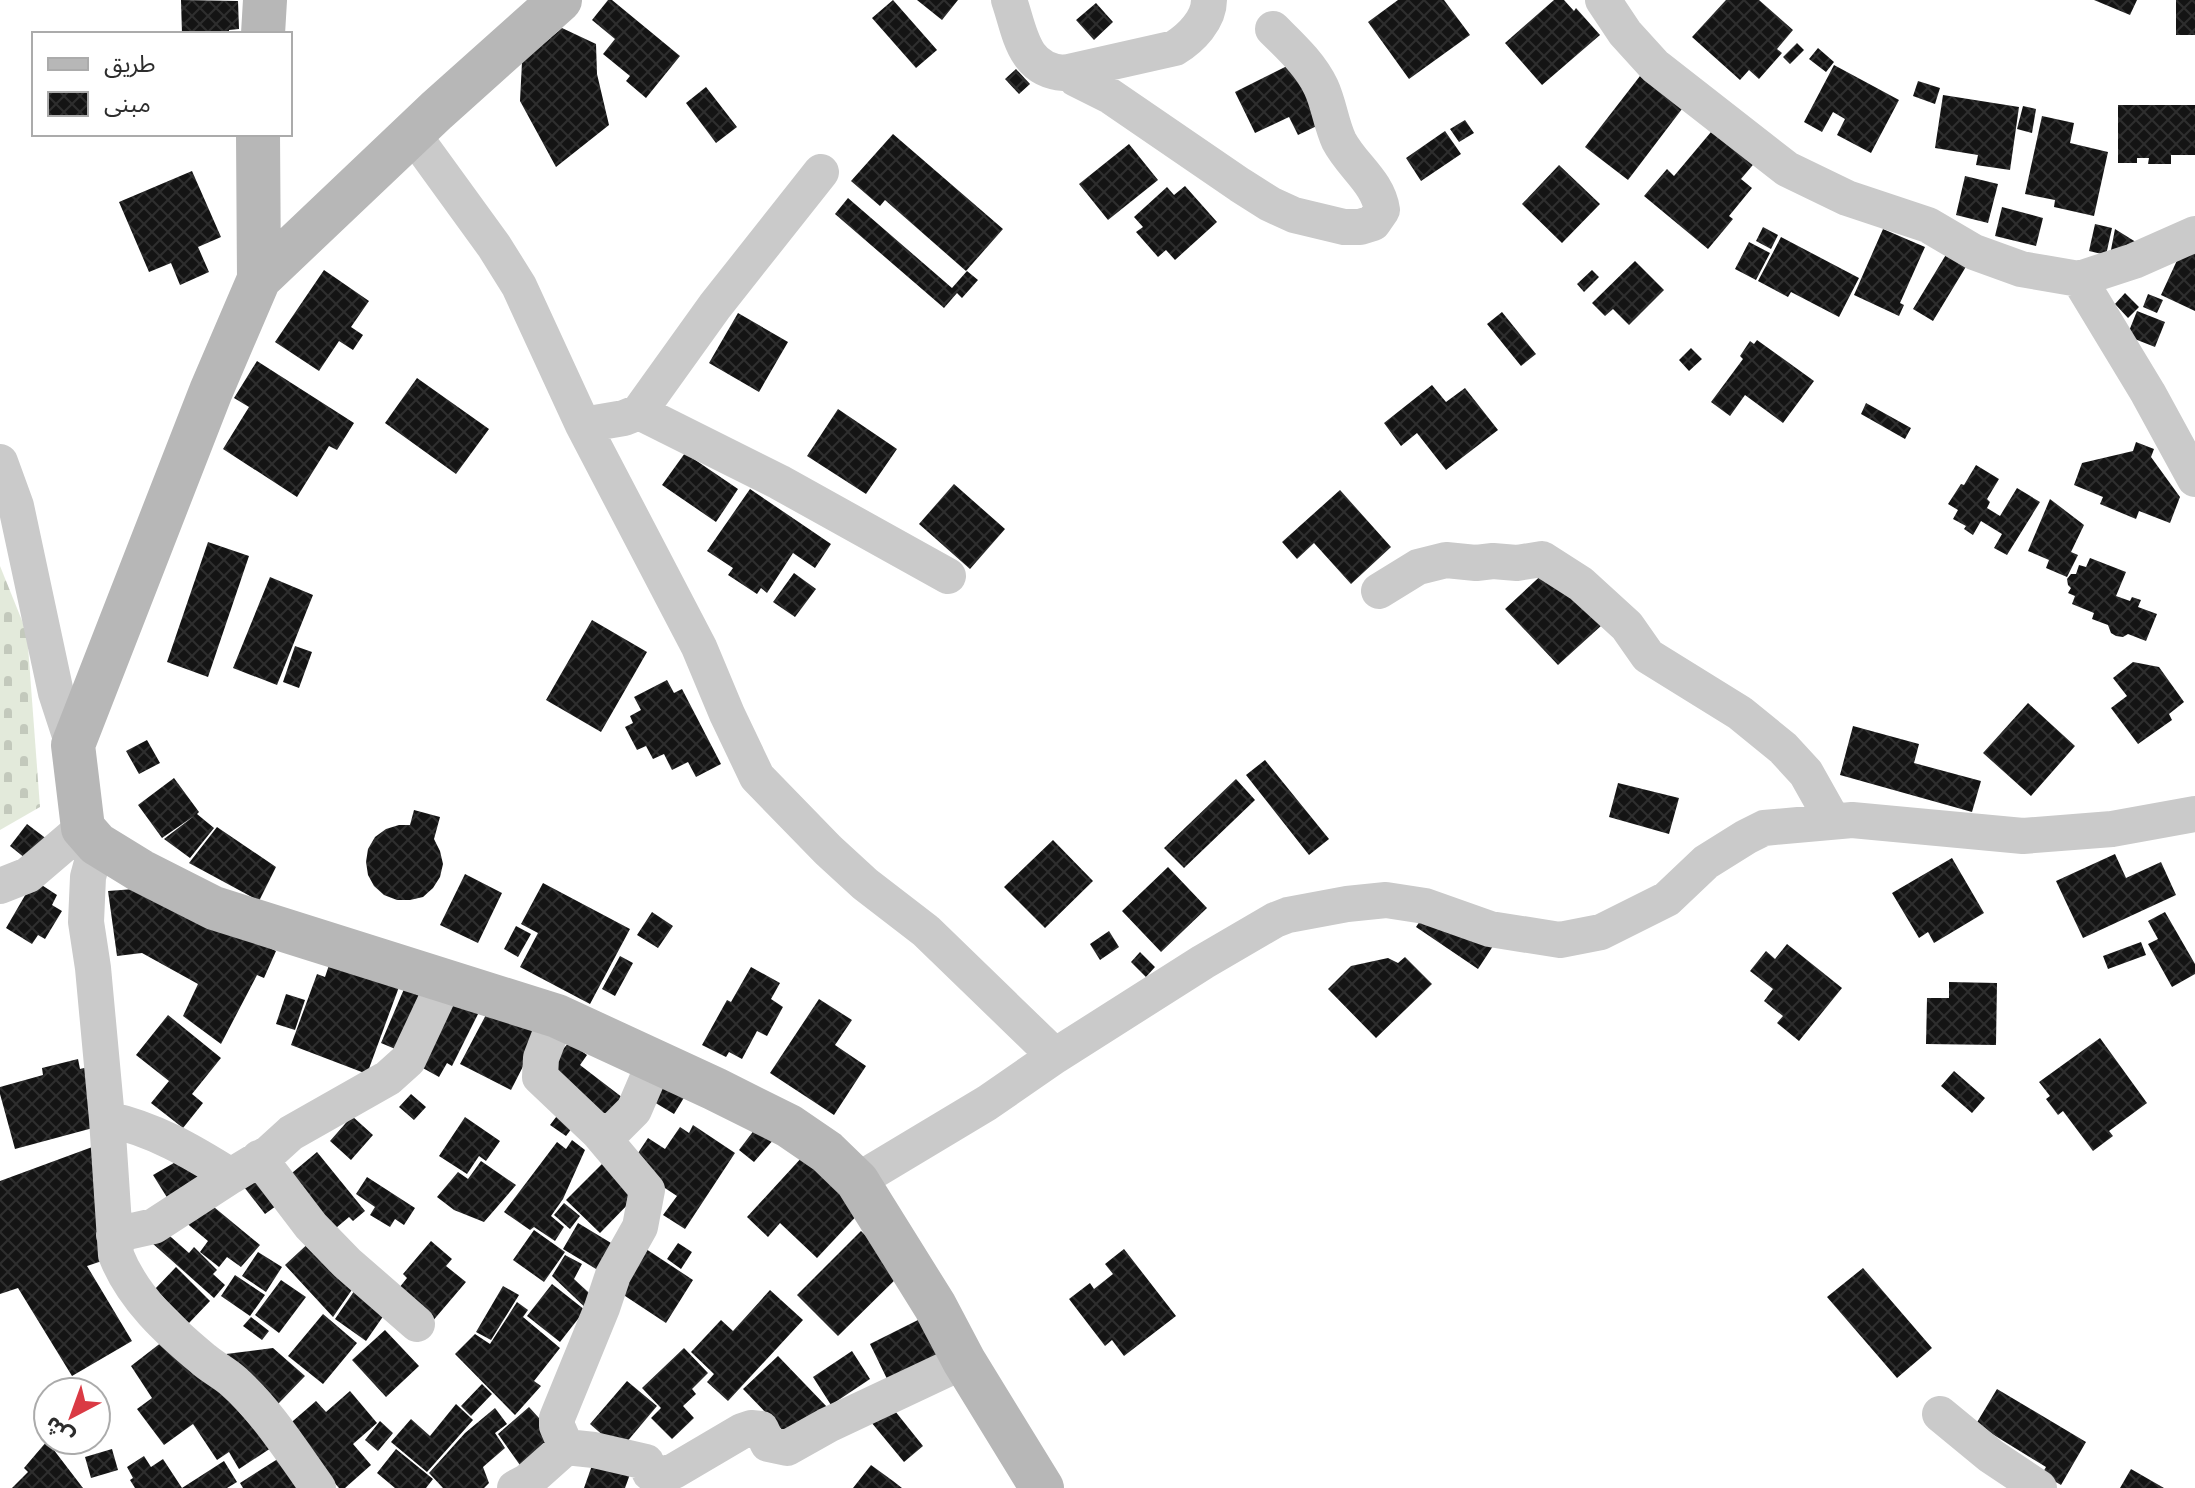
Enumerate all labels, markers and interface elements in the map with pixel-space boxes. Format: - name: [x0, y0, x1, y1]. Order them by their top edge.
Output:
- legend: [32, 32, 292, 136]
- text: طريق: [104, 48, 156, 79]
- text: مبنى: [104, 88, 151, 117]
- north arrow: [32, 1376, 112, 1456]
- text: ش: [38, 1411, 79, 1452]

